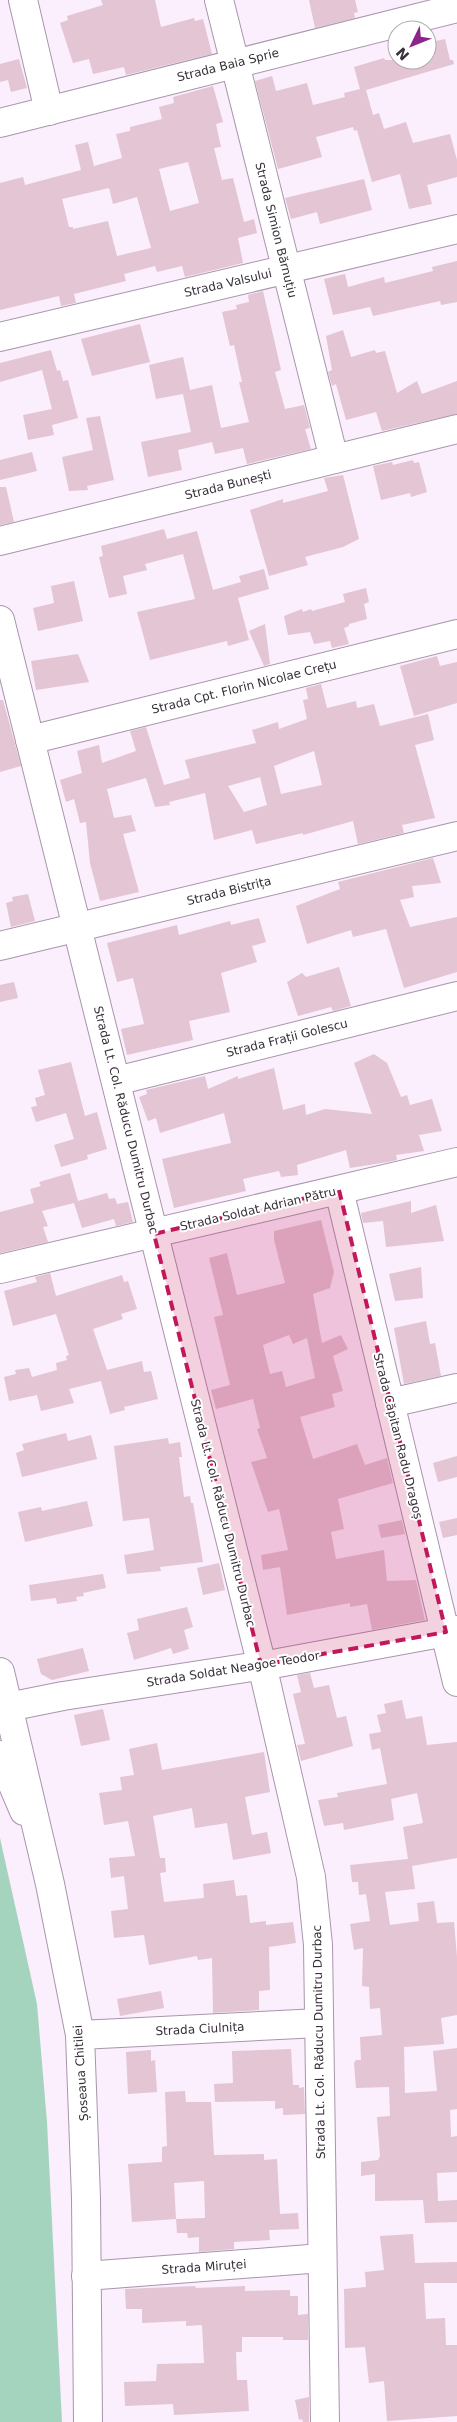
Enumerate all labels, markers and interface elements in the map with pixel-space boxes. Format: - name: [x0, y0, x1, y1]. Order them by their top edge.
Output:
- north arrow: [387, 20, 437, 70]
- text: N: [393, 44, 412, 64]
- street label: Strada Baia Sprie: [176, 46, 280, 84]
- street label: Strada Simion Bărnuțiu: [252, 161, 300, 299]
- street label: Strada Valsului: [183, 266, 273, 300]
- street label: Strada Bunești: [183, 468, 273, 502]
- street label: Strada Cpt. Florin Nicolae Crețu: [150, 657, 338, 717]
- street label: Strada Bistrița: [185, 874, 273, 908]
- street label: Strada Lt. Col. Răducu Dumitru Durbac: [91, 1005, 161, 1235]
- street label: Strada Frații Golescu: [225, 1016, 349, 1060]
- street label: Strada Soldat Adrian Pătru: [179, 1184, 337, 1234]
- street label: Strada Căpitan Radu Dragoș: [371, 1351, 425, 1521]
- street label: Strada Lt. Col. Răducu Dumitru Durbac: [188, 1398, 258, 1628]
- street label: Strada Soldat Neagoe Teodor: [145, 1648, 321, 1690]
- street label: Strada Lt. Col. Răducu Dumitru Durbac: [310, 1925, 328, 2159]
- street label: Strada Ciulnița: [155, 2020, 245, 2038]
- street label: Șoseaua Chitilei: [71, 2025, 91, 2121]
- street label: Strada Miruței: [161, 2257, 247, 2277]

